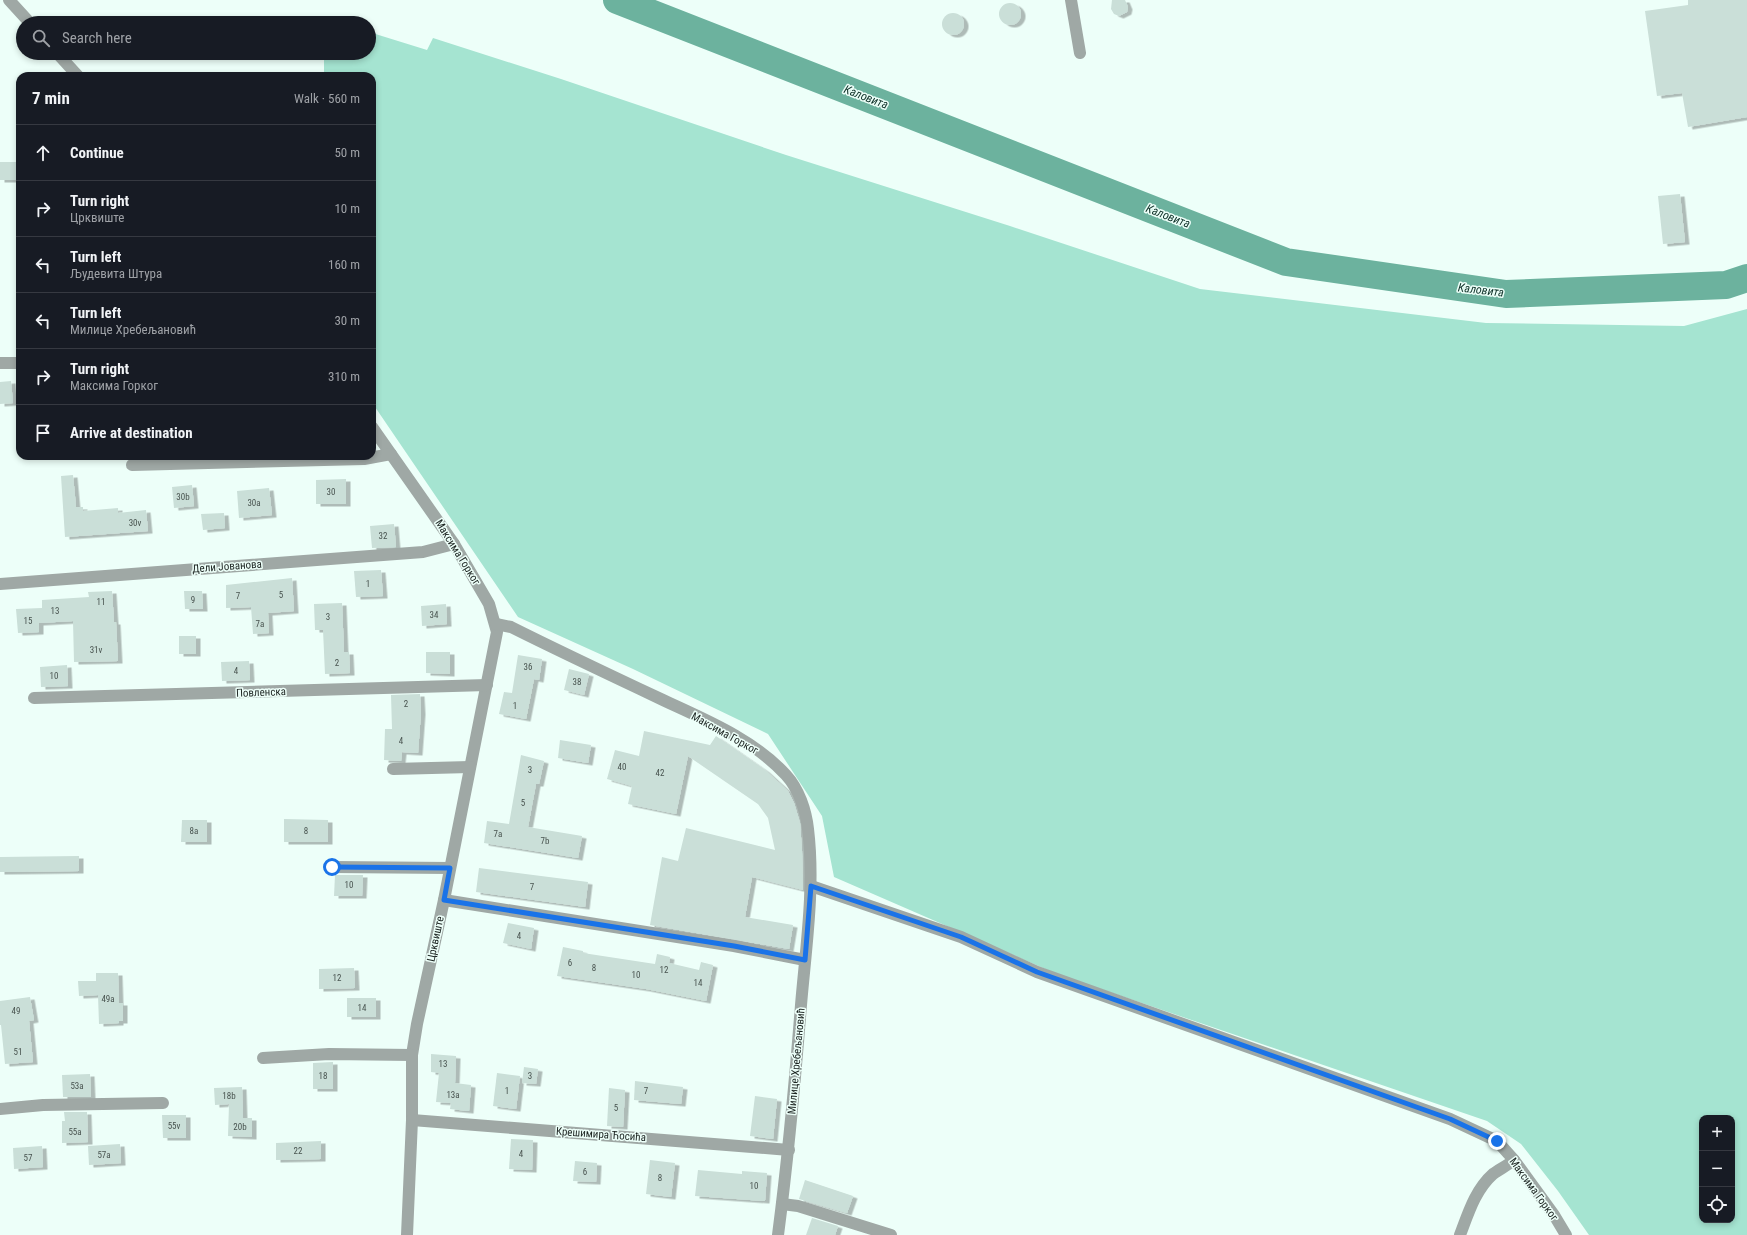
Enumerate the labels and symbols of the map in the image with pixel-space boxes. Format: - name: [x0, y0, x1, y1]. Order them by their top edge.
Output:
- water label: Каловита: [842, 82, 890, 112]
- water label: Каловита: [1144, 201, 1192, 231]
- water label: Каловита: [1457, 280, 1505, 300]
- house number: 30: [327, 487, 335, 497]
- house number: 30b: [176, 492, 190, 502]
- house number: 30a: [247, 498, 261, 508]
- street label: Максима Горког: [432, 517, 483, 587]
- house number: 30v: [129, 518, 142, 528]
- house number: 32: [379, 531, 388, 541]
- street label: Дели Јованова: [192, 558, 262, 575]
- house number: 1: [366, 579, 370, 589]
- house number: 5: [279, 590, 284, 600]
- house number: 7: [236, 591, 241, 601]
- house number: 9: [191, 595, 195, 605]
- house number: 11: [97, 597, 105, 607]
- house number: 13: [51, 606, 59, 616]
- house number: 34: [430, 610, 439, 620]
- house number: 3: [326, 612, 330, 622]
- house number: 15: [24, 616, 33, 626]
- house number: 7a: [256, 619, 264, 629]
- house number: 31v: [90, 645, 103, 655]
- house number: 2: [335, 658, 340, 668]
- house number: 36: [524, 662, 532, 672]
- house number: 4: [234, 666, 239, 676]
- house number: 10: [50, 671, 58, 681]
- house number: 38: [573, 677, 581, 687]
- street label: Повленска: [236, 685, 286, 700]
- house number: 2: [404, 699, 409, 709]
- house number: 1: [513, 701, 517, 711]
- street label: Максима Горког: [689, 710, 760, 757]
- house number: 4: [399, 736, 404, 746]
- house number: 40: [618, 762, 626, 772]
- house number: 3: [528, 765, 532, 775]
- house number: 42: [656, 768, 665, 778]
- house number: 5: [521, 798, 526, 808]
- house number: 8a: [190, 826, 198, 836]
- house number: 8: [304, 826, 308, 836]
- house number: 7a: [494, 829, 502, 839]
- house number: 7b: [541, 836, 550, 846]
- route start: [323, 858, 341, 876]
- house number: 10: [345, 880, 353, 890]
- house number: 7: [530, 882, 535, 892]
- street label: Црквиште: [424, 915, 447, 963]
- house number: 4: [517, 931, 522, 941]
- house number: 6: [568, 958, 572, 968]
- house number: 8: [592, 963, 596, 973]
- house number: 12: [660, 965, 669, 975]
- house number: 10: [632, 970, 640, 980]
- house number: 12: [333, 973, 342, 983]
- house number: 14: [694, 978, 703, 988]
- house number: 49a: [101, 994, 115, 1004]
- house number: 14: [358, 1003, 367, 1013]
- house number: 49: [12, 1006, 20, 1016]
- street label: Милице Хребељановић: [785, 1007, 808, 1115]
- house number: 51: [14, 1047, 22, 1057]
- house number: 13: [439, 1059, 447, 1069]
- house number: 18: [319, 1071, 327, 1081]
- house number: 3: [528, 1071, 532, 1081]
- house number: 53a: [70, 1081, 84, 1091]
- house number: 1: [505, 1086, 509, 1096]
- house number: 7: [644, 1086, 649, 1096]
- house number: 13a: [446, 1090, 460, 1100]
- house number: 18b: [222, 1091, 236, 1101]
- house number: 5: [614, 1103, 619, 1113]
- house number: 55v: [168, 1121, 181, 1131]
- house number: 20b: [233, 1122, 247, 1132]
- street label: Крешимира Ћосића: [555, 1125, 647, 1144]
- house number: 55a: [68, 1127, 82, 1137]
- route end: [1488, 1132, 1506, 1150]
- house number: 22: [294, 1146, 303, 1156]
- house number: 4: [519, 1149, 524, 1159]
- house number: 57a: [97, 1150, 111, 1160]
- house number: 57: [24, 1153, 33, 1163]
- street label: Максима Горког: [1506, 1155, 1561, 1223]
- house number: 6: [583, 1167, 587, 1177]
- house number: 8: [658, 1173, 662, 1183]
- house number: 10: [750, 1181, 758, 1191]

